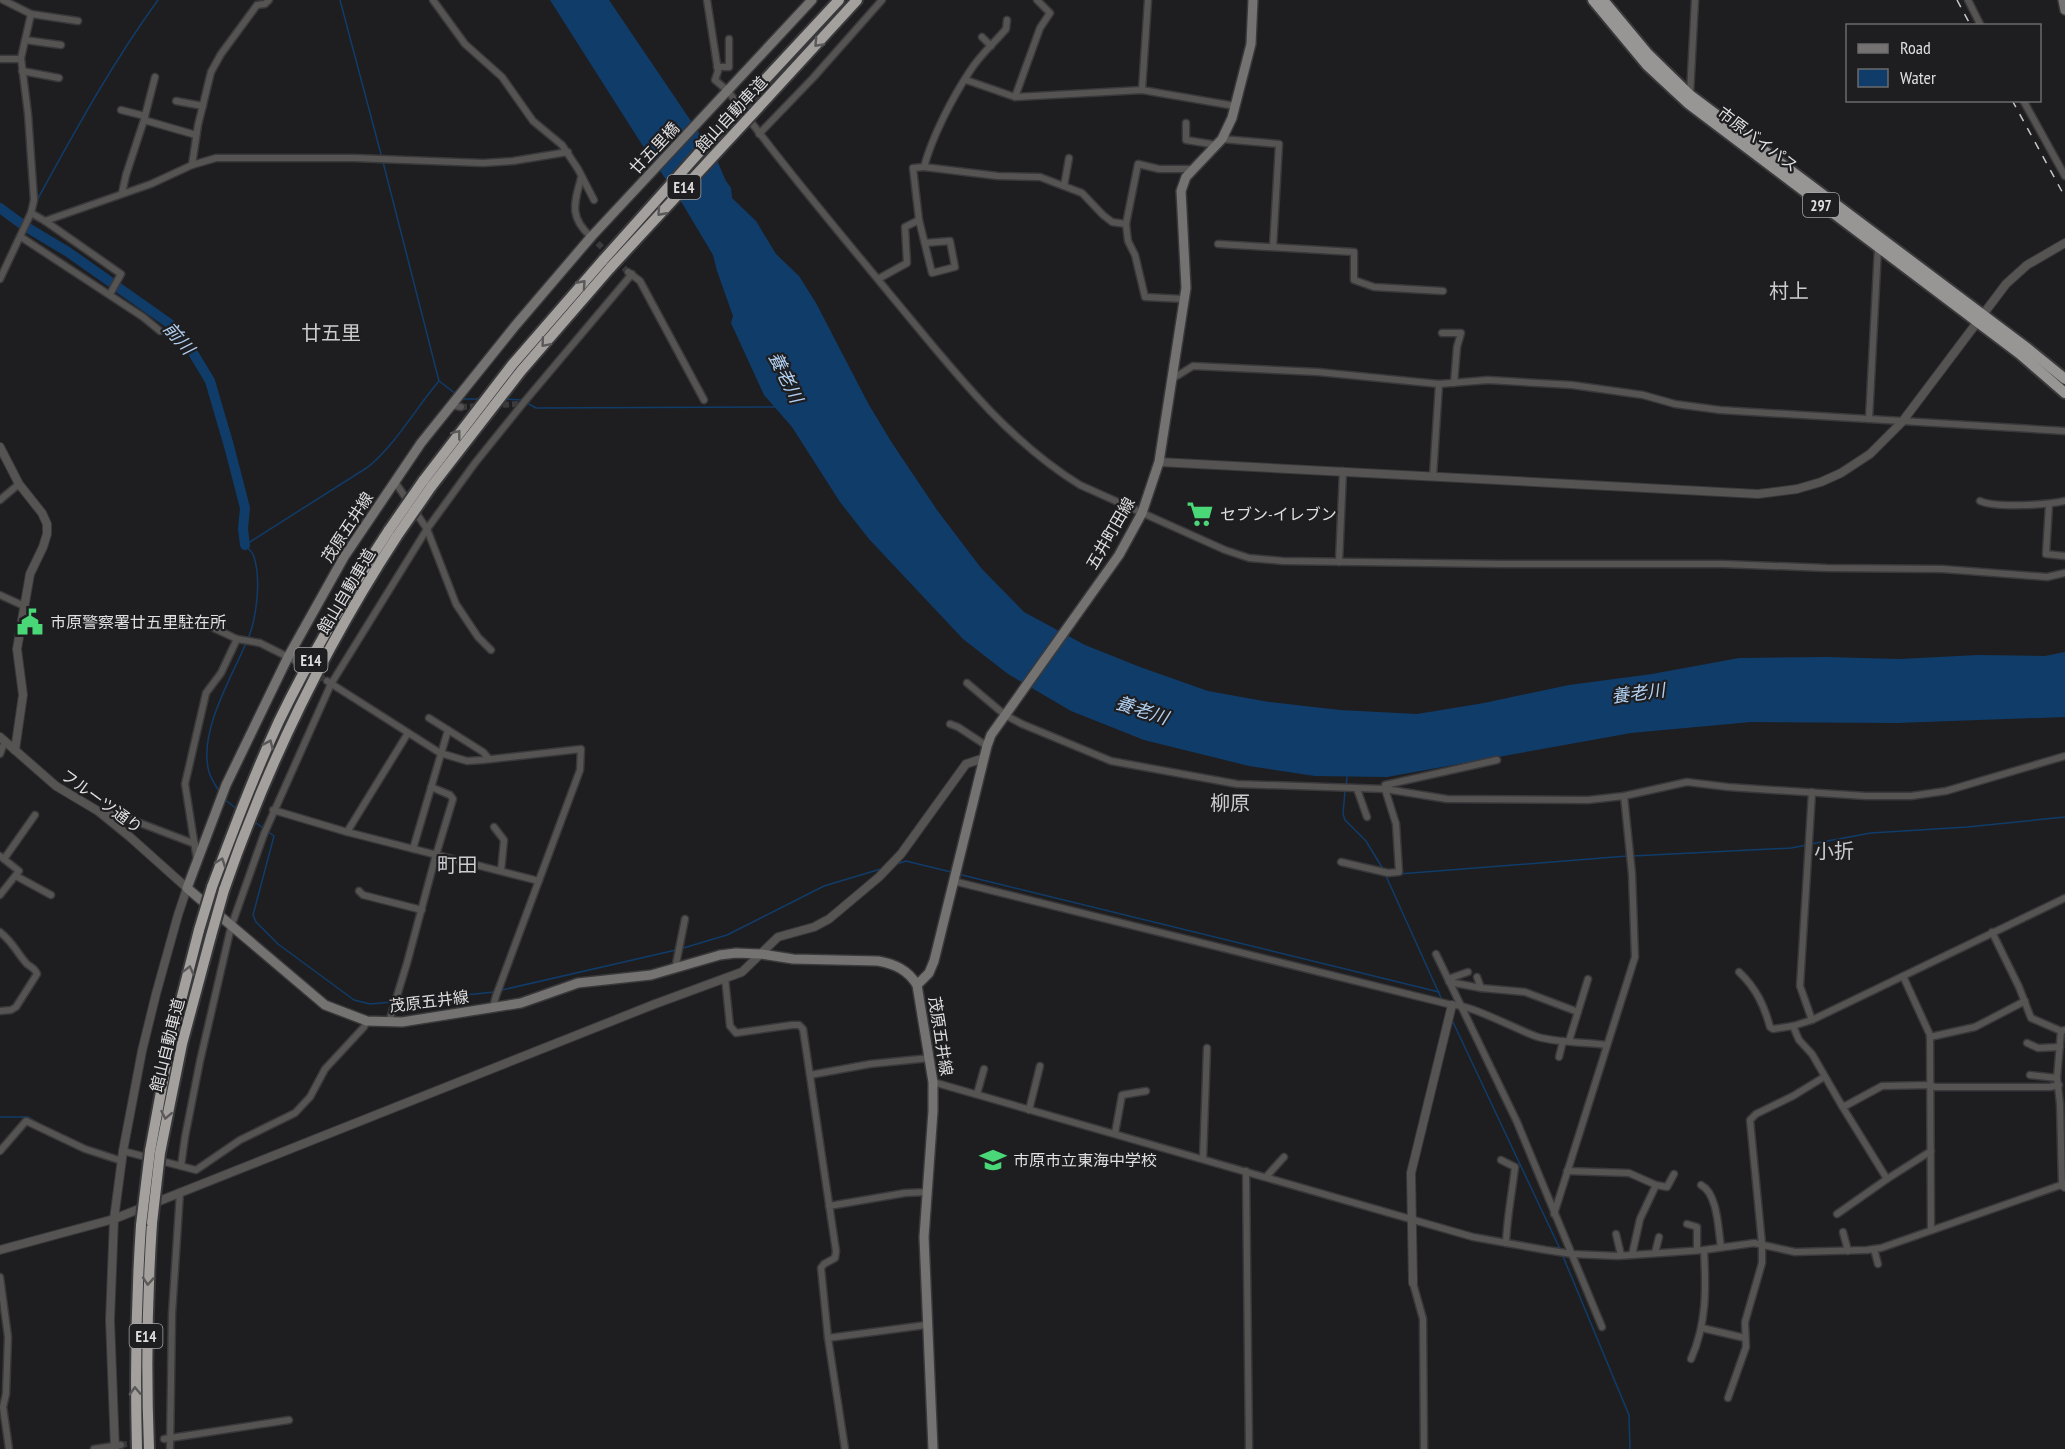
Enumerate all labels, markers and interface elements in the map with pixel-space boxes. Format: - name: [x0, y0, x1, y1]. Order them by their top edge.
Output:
- legend: [1846, 24, 2041, 102]
- one-way arrow: [814, 36, 825, 47]
- text: Road: [1900, 36, 1931, 59]
- text: Water: [1900, 66, 1936, 89]
- street label: 館山自動車道: [691, 72, 771, 156]
- street label: 市原バイパス: [1714, 102, 1802, 176]
- street label: 廿五里橋: [625, 118, 683, 178]
- road number: E14: [668, 175, 700, 199]
- road number: 297: [1803, 193, 1839, 217]
- one-way arrow: [657, 205, 668, 216]
- district label: 村上: [1769, 278, 1809, 304]
- one-way arrow: [575, 280, 586, 291]
- water label: 前川: [159, 317, 201, 361]
- district label: 廿五里: [301, 320, 361, 346]
- one-way arrow: [541, 336, 552, 347]
- water label: 養老川: [764, 348, 809, 408]
- one-way arrow: [450, 430, 461, 441]
- street label: 茂原五井線: [317, 488, 377, 566]
- street label: 五井町田線: [1081, 493, 1139, 573]
- supermarket icon: セブン-イレブン: [1185, 499, 1215, 529]
- place label: セブン-イレブン: [1220, 504, 1337, 524]
- street label: 館山自動車道: [313, 545, 379, 637]
- public building icon: 市原警察署廿五里駐在所: [15, 607, 45, 637]
- place label: 市原警察署廿五里駐在所: [50, 612, 226, 632]
- road number: E14: [294, 648, 328, 672]
- water label: 養老川: [1610, 678, 1668, 708]
- water label: 養老川: [1113, 691, 1173, 730]
- one-way arrow: [262, 740, 274, 751]
- street label: フルーツ通り: [57, 765, 147, 837]
- district label: 柳原: [1210, 790, 1250, 816]
- district label: 小折: [1814, 838, 1854, 864]
- district label: 町田: [437, 852, 477, 878]
- one-way arrow: [214, 858, 227, 868]
- one-way arrow: [181, 966, 194, 976]
- street label: 茂原五井線: [388, 986, 470, 1016]
- street label: 茂原五井線: [925, 995, 957, 1077]
- street label: 館山自動車道: [146, 996, 188, 1094]
- one-way arrow: [160, 1110, 173, 1120]
- school or university icon: 市原市立東海中学校: [978, 1145, 1008, 1175]
- place label: 市原市立東海中学校: [1013, 1150, 1157, 1170]
- one-way arrow: [142, 1277, 155, 1286]
- road number: E14: [130, 1324, 162, 1348]
- one-way arrow: [129, 1386, 142, 1395]

